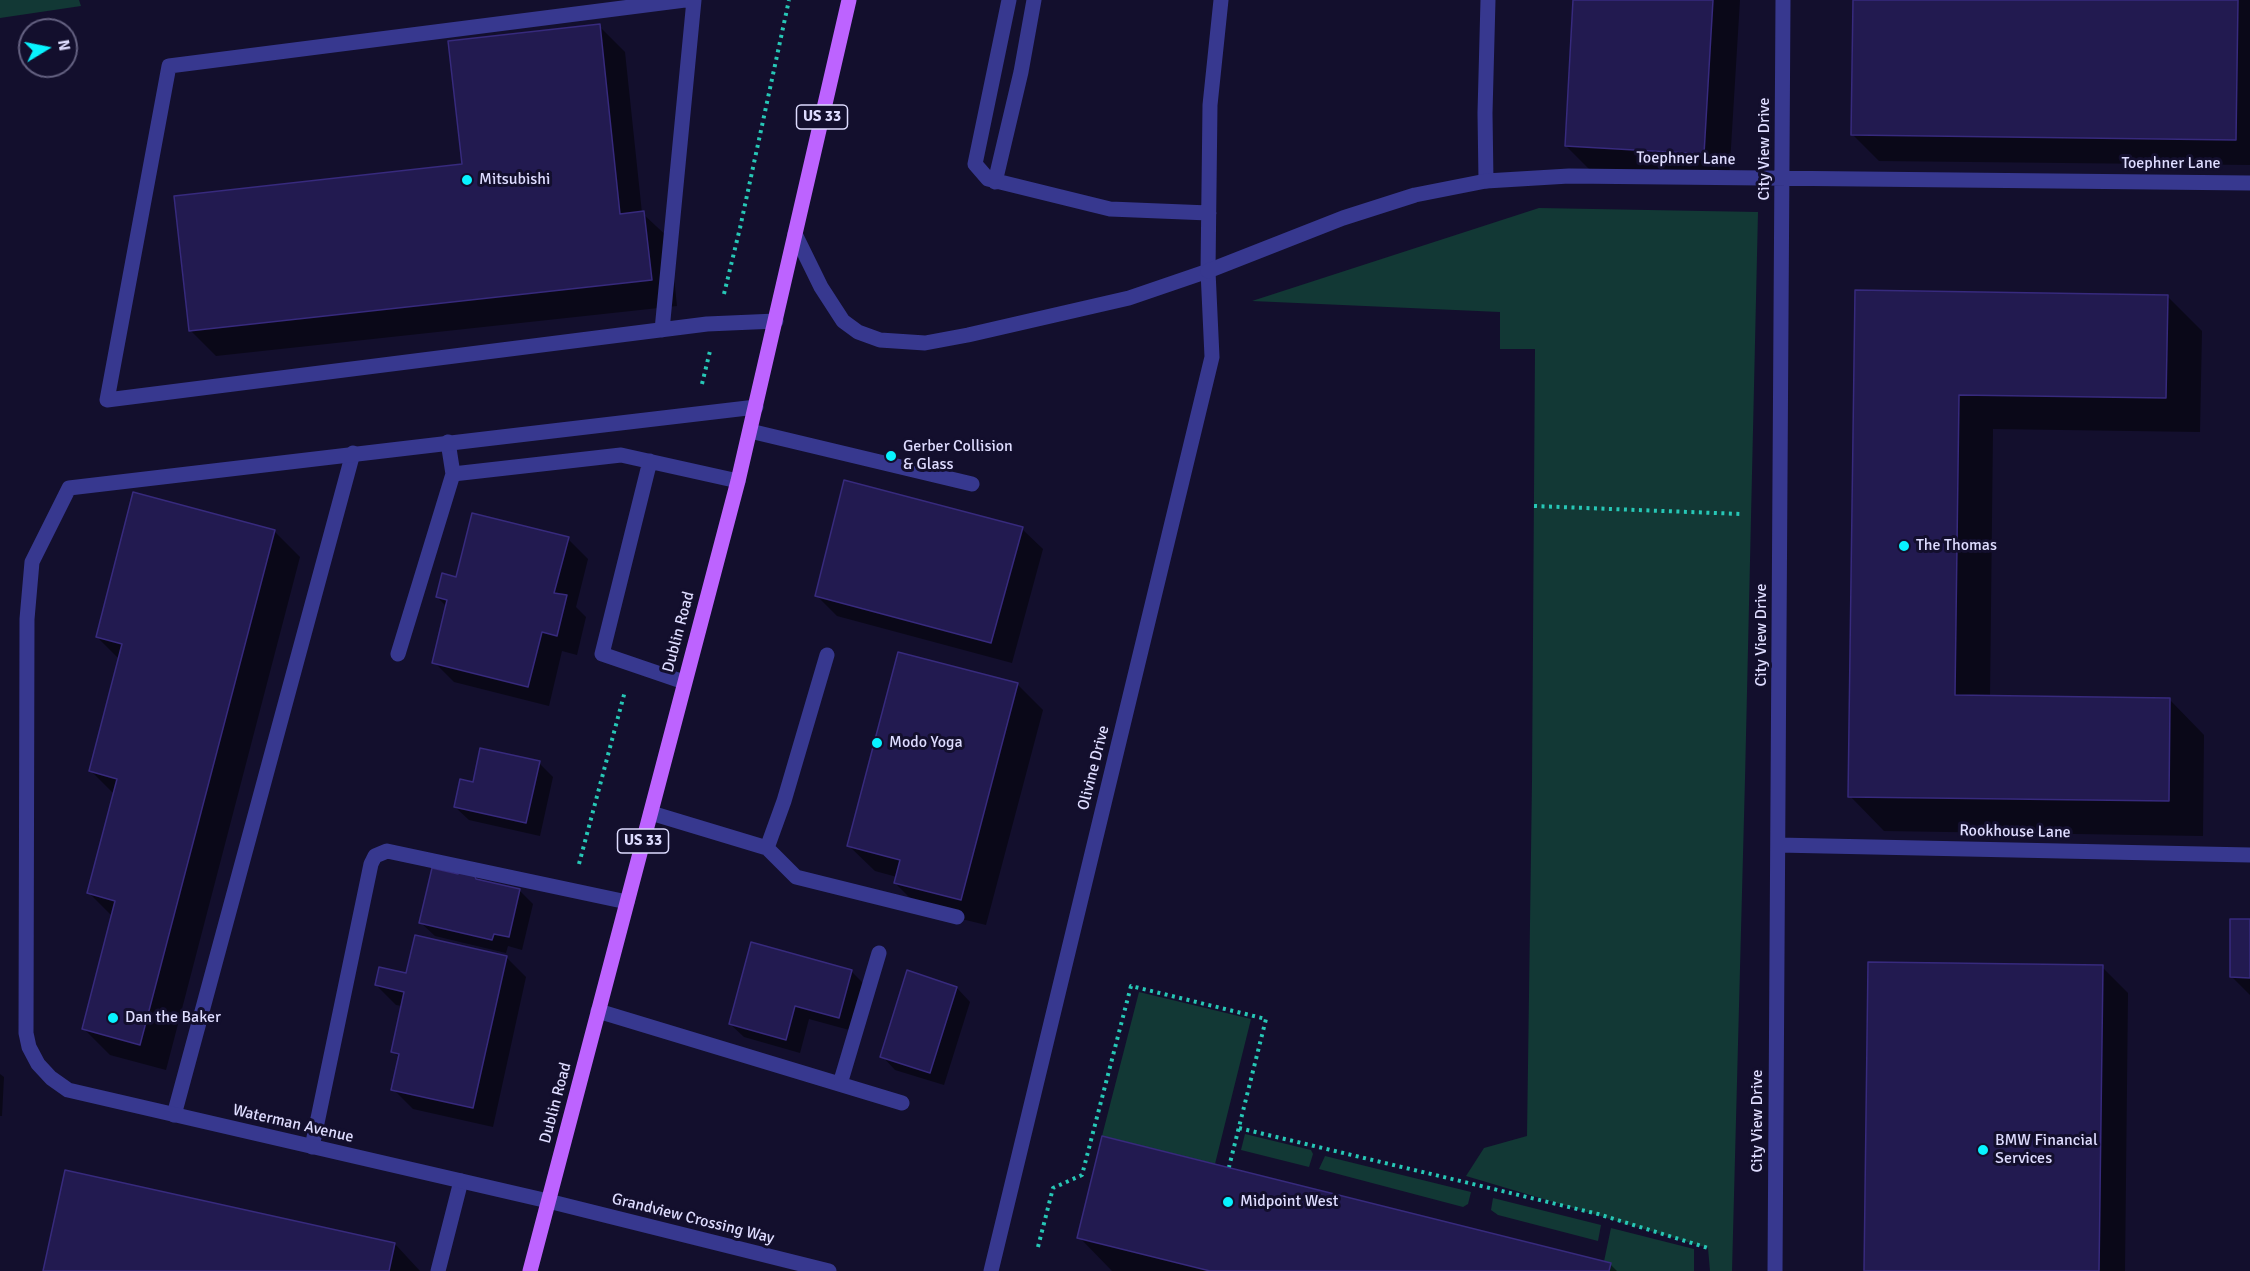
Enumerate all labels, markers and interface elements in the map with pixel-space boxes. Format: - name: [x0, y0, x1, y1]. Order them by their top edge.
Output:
- north arrow: [18, 18, 78, 78]
- text: N: [53, 38, 75, 52]
- street label: City View Drive: [1755, 98, 1775, 200]
- road number: US 33: [796, 105, 848, 129]
- street label: Toephner Lane: [1636, 149, 1736, 169]
- street label: Toephner Lane: [2121, 154, 2221, 174]
- place label: Mitsubishi: [479, 170, 550, 190]
- marker: Mitsubishi: [460, 173, 474, 187]
- place label: Gerber Collision & Glass: [903, 437, 1013, 475]
- marker: Gerber Collision & Glass: [884, 449, 898, 463]
- place label: The Thomas: [1916, 536, 1997, 556]
- marker: The Thomas: [1897, 539, 1911, 553]
- street label: City View Drive: [1752, 584, 1772, 686]
- street label: Dublin Road: [659, 589, 699, 675]
- street label: Olivine Drive: [1074, 724, 1114, 812]
- place label: Modo Yoga: [889, 733, 963, 753]
- marker: Modo Yoga: [870, 736, 884, 750]
- street label: Rookhouse Lane: [1959, 821, 2071, 843]
- road number: US 33: [618, 829, 668, 853]
- place label: Dan the Baker: [125, 1008, 221, 1028]
- marker: Dan the Baker: [106, 1011, 120, 1025]
- street label: Dublin Road: [536, 1060, 576, 1146]
- street label: City View Drive: [1748, 1070, 1768, 1172]
- street label: Waterman Avenue: [231, 1101, 355, 1147]
- place label: BMW Financial Services: [1995, 1131, 2098, 1169]
- marker: BMW Financial Services: [1976, 1143, 1990, 1157]
- street label: Grandview Crossing Way: [610, 1190, 776, 1248]
- place label: Midpoint West: [1240, 1192, 1338, 1212]
- marker: Midpoint West: [1221, 1195, 1235, 1209]

